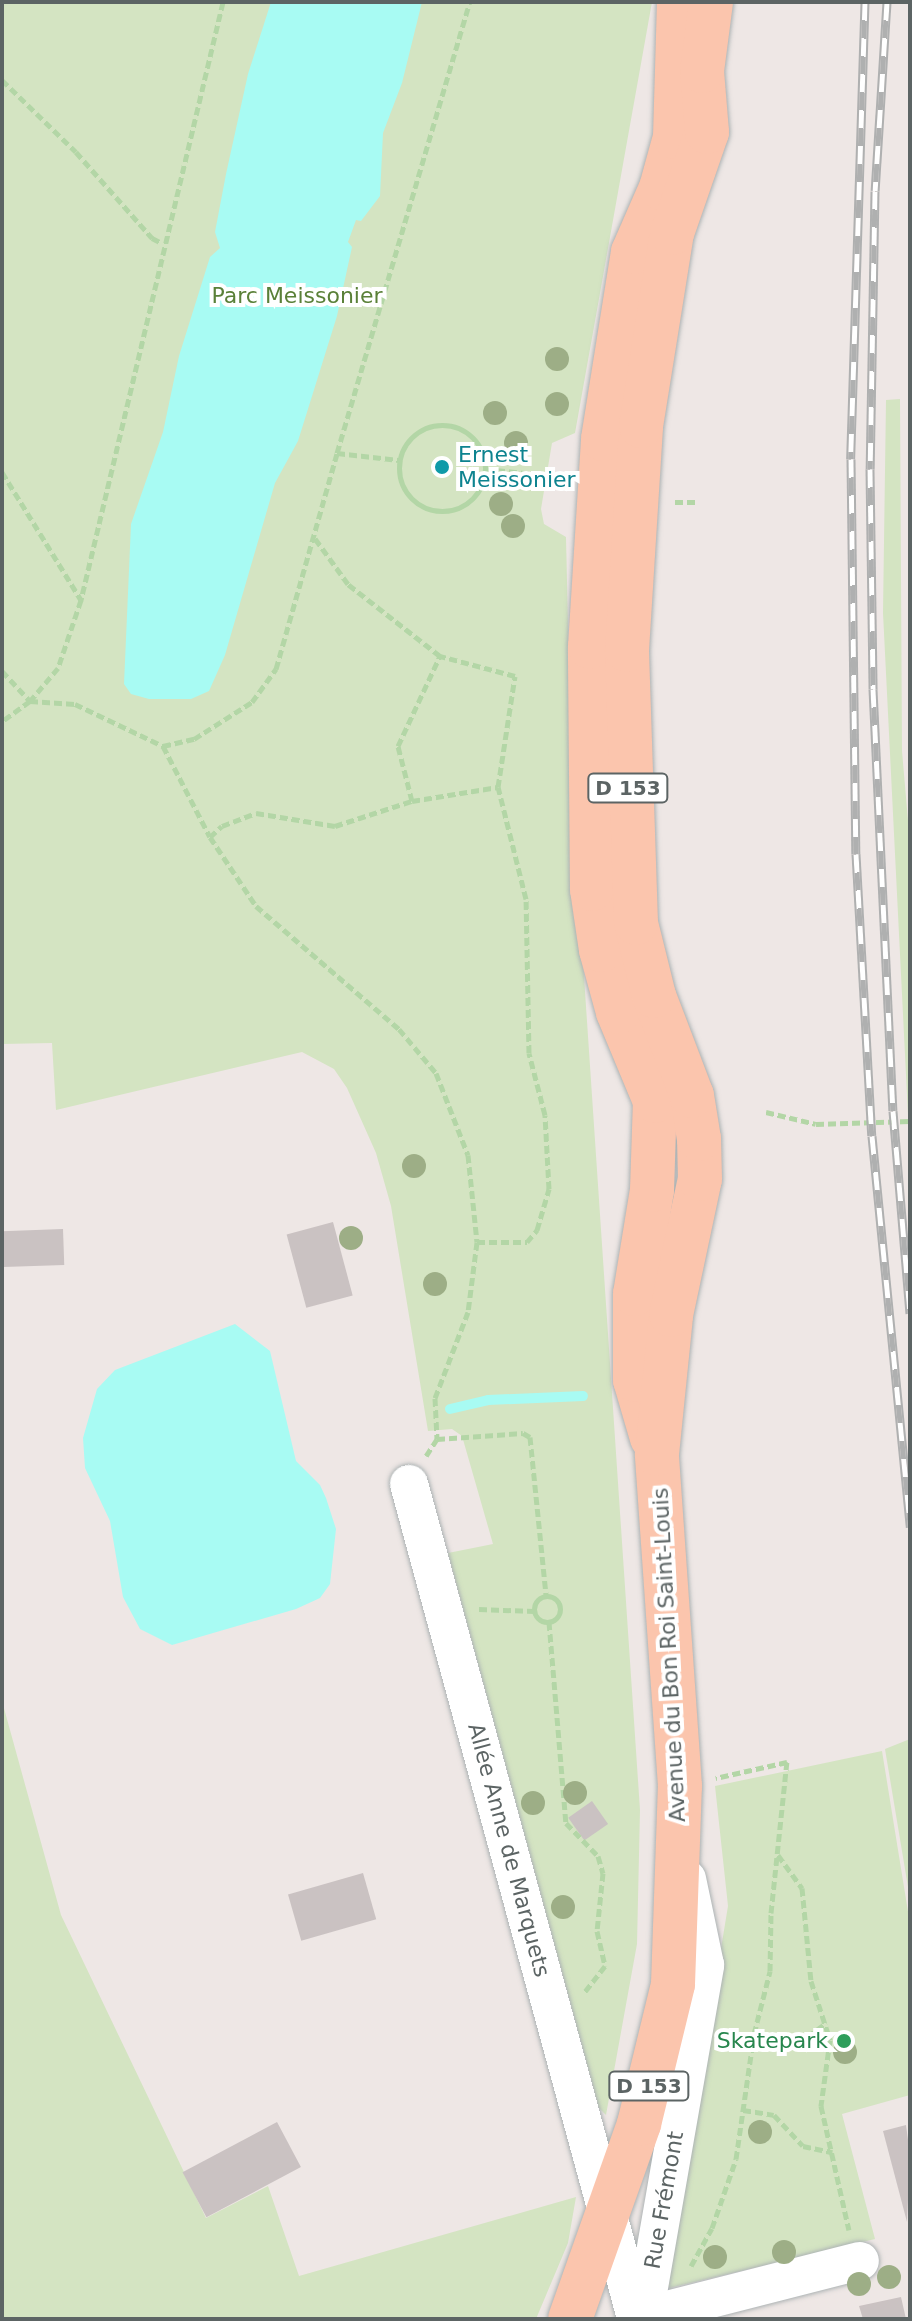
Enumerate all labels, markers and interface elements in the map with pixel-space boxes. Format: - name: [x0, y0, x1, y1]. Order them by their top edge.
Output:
- park label: Parc Meissonier: [211, 283, 383, 309]
- place label: Ernest Meissonier: [458, 441, 576, 492]
- marker: Ernest Meissonier: [433, 458, 451, 476]
- road number: D 153: [586, 772, 670, 804]
- street label: Avenue du Bon Roi Saint-Louis: [647, 1487, 691, 1823]
- street label: Allée Anne de Marquets: [462, 1720, 556, 1980]
- place label: Skatepark: [717, 2028, 828, 2054]
- marker: Skatepark: [835, 2032, 853, 2050]
- road number: D 153: [607, 2070, 691, 2102]
- street label: Rue Frémont: [639, 2129, 689, 2271]

